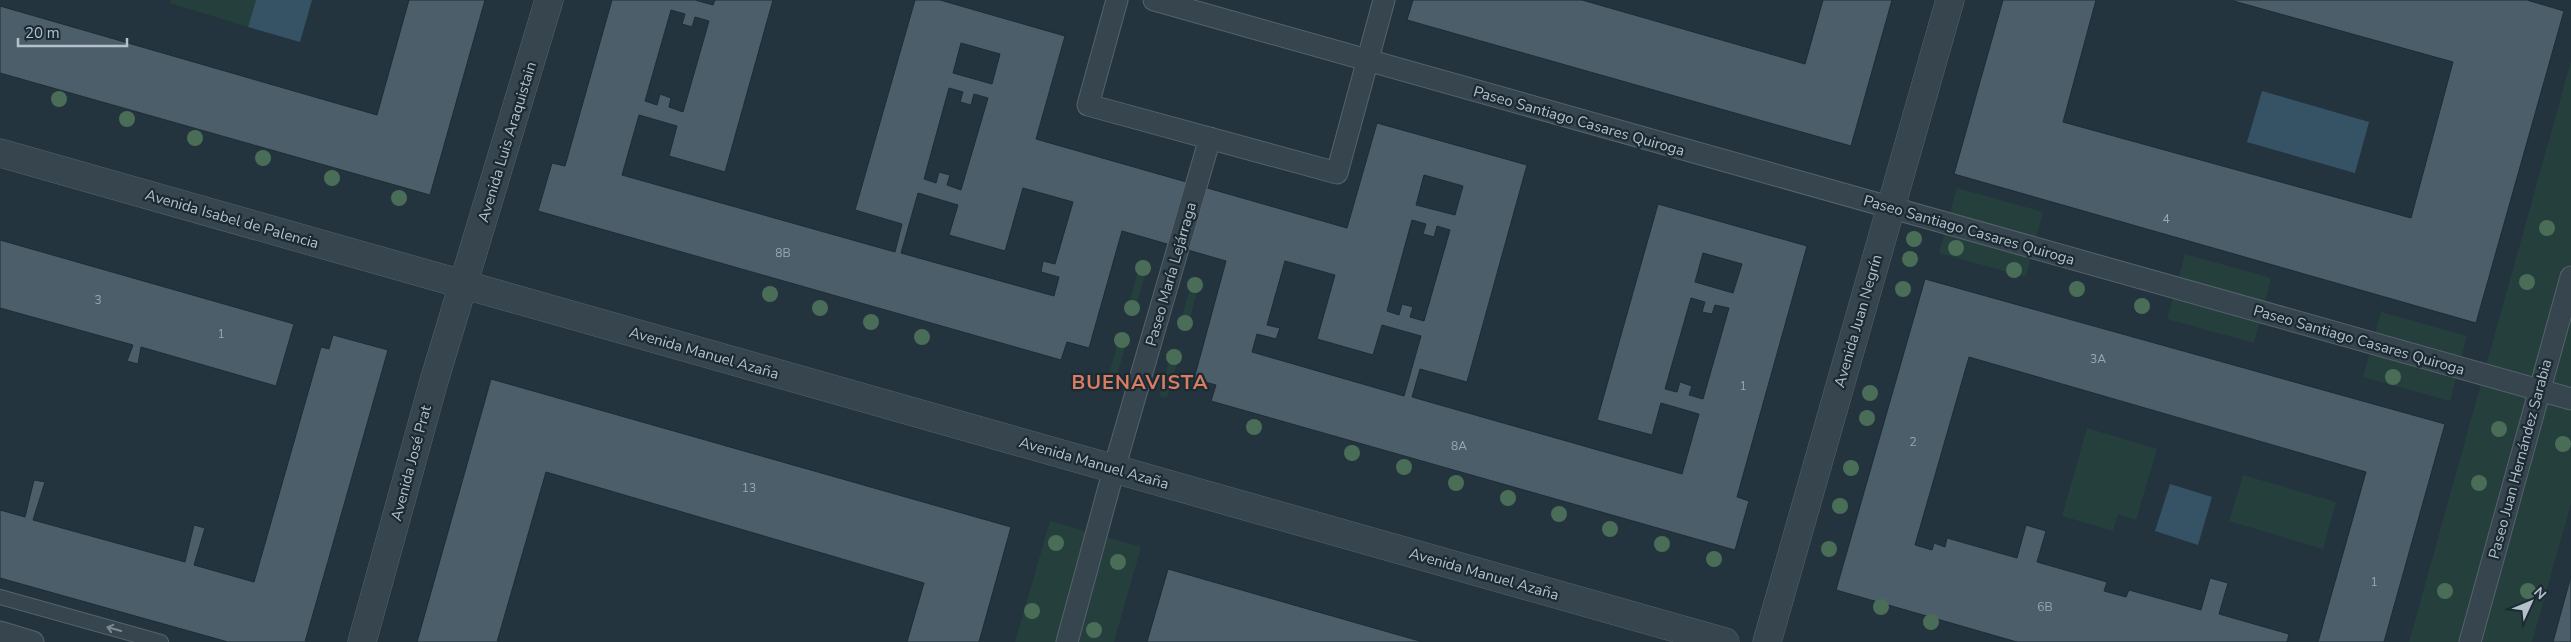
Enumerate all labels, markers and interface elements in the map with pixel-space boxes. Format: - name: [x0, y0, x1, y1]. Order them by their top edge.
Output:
- scale bar: [18, 15, 126, 47]
- text: 20 m: [25, 23, 60, 43]
- street label: Avenida Luis Araquistain: [473, 59, 541, 225]
- street label: Paseo Santiago Casares Quiroga: [1471, 81, 1687, 161]
- street label: Avenida Isabel de Palencia: [143, 185, 321, 253]
- street label: Paseo Santiago Casares Quiroga: [1861, 190, 2077, 270]
- street label: Paseo María Lejárraga: [1141, 200, 1201, 348]
- house number: 4: [2162, 211, 2170, 227]
- house number: 8B: [775, 245, 791, 261]
- street label: Avenida Juan Negrín: [1829, 252, 1887, 390]
- house number: 3: [94, 292, 102, 308]
- street label: Paseo Santiago Casares Quiroga: [2251, 300, 2467, 380]
- street label: Avenida Manuel Azaña: [627, 322, 781, 384]
- house number: 1: [217, 326, 225, 342]
- house number: 3A: [2090, 351, 2106, 367]
- street label: Paseo Juan Hernández Sarabia: [2484, 357, 2556, 561]
- district label: BUENAVISTA: [1071, 369, 1209, 396]
- house number: 1: [1739, 378, 1747, 394]
- street label: Avenida José Prat: [386, 402, 436, 523]
- street label: Avenida Manuel Azaña: [1017, 432, 1171, 494]
- house number: 2: [1909, 434, 1917, 450]
- house number: 8A: [1451, 438, 1467, 454]
- house number: 13: [742, 480, 756, 496]
- street label: Avenida Manuel Azaña: [1407, 543, 1561, 605]
- house number: 1: [2370, 574, 2378, 590]
- north arrow: [2506, 577, 2556, 627]
- text: N: [2530, 583, 2550, 604]
- house number: 6B: [2037, 599, 2053, 615]
- one-way arrow: [107, 624, 123, 633]

